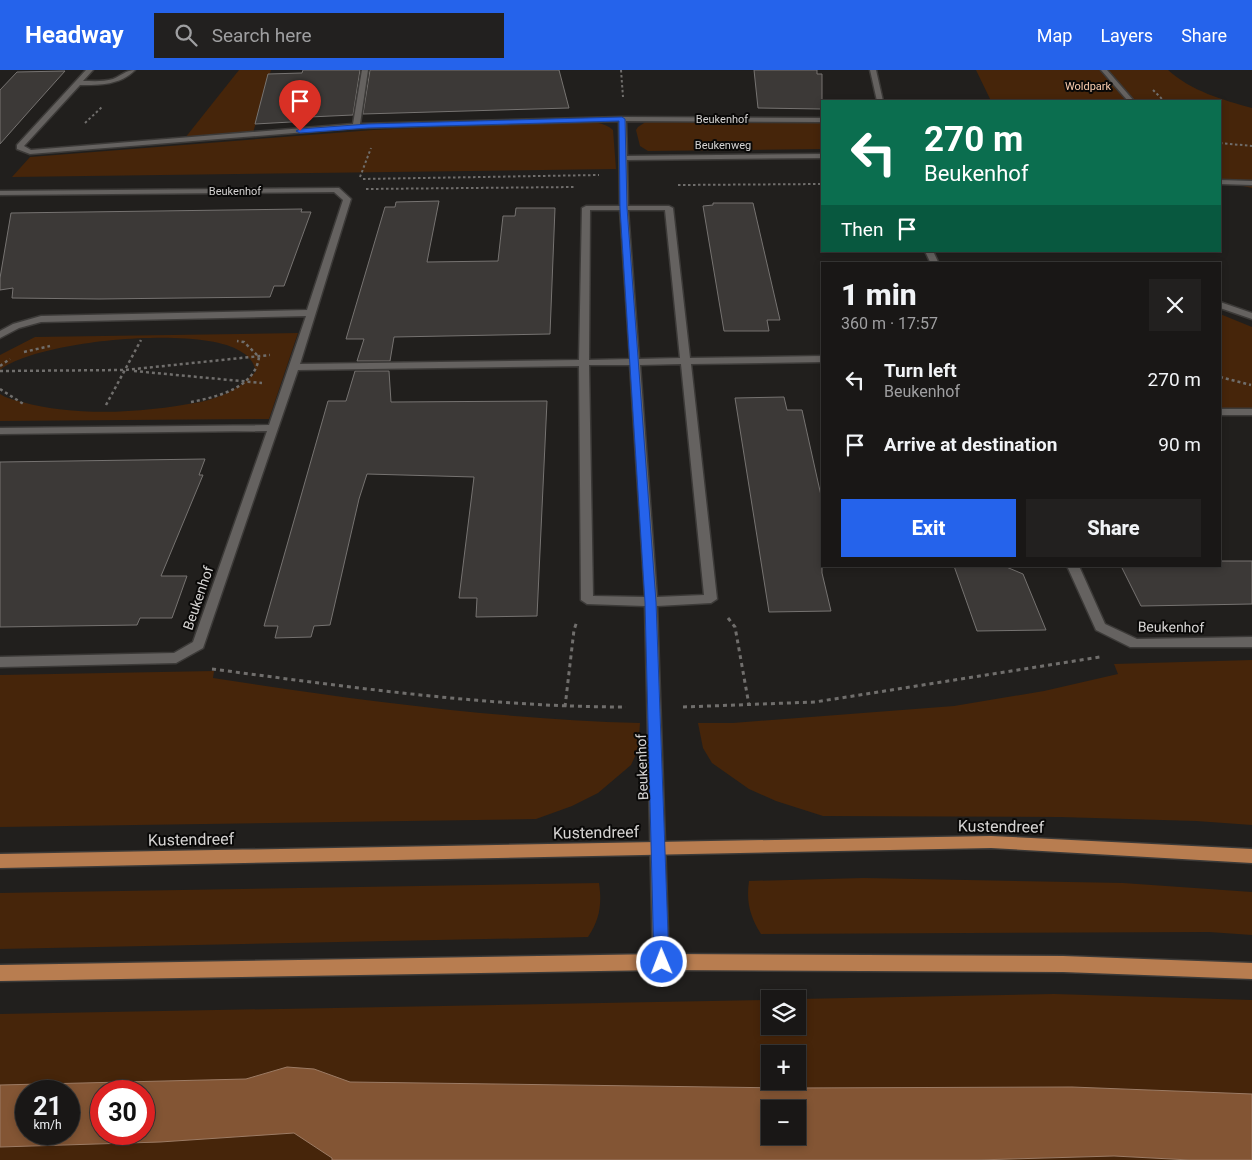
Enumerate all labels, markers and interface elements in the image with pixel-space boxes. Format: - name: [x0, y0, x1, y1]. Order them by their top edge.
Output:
- search box: [154, 13, 504, 58]
- text: Headway: [25, 21, 124, 49]
- icon: search: [172, 21, 200, 49]
- text: Search here: [212, 24, 312, 47]
- text: Map: [1037, 25, 1072, 46]
- text: Layers: [1100, 25, 1153, 46]
- text: Share: [1181, 25, 1227, 46]
- pin: [279, 80, 321, 131]
- park label: Woldpark: [1065, 80, 1112, 93]
- icon: arrive: [286, 87, 314, 115]
- street label: Beukenhof: [696, 113, 748, 126]
- text: 270 m: [924, 119, 1023, 160]
- icon: left: [841, 120, 906, 185]
- street label: Beukenweg: [695, 139, 751, 152]
- text: Beukenhof: [924, 161, 1029, 186]
- street label: Beukenhof: [209, 185, 261, 198]
- icon: arrive: [893, 215, 921, 243]
- text: Then: [841, 218, 883, 241]
- text: 1 min: [841, 277, 917, 312]
- button: close: [1149, 279, 1201, 331]
- text: 360 m · 17:57: [841, 314, 938, 333]
- text: Turn left: [884, 359, 957, 382]
- icon: left: [841, 366, 869, 394]
- text: 270 m: [1148, 368, 1201, 391]
- text: Beukenhof: [884, 382, 960, 401]
- icon: arrive: [841, 431, 869, 459]
- text: Arrive at destination: [884, 433, 1057, 456]
- text: 90 m: [1158, 433, 1201, 456]
- button: Exit: [841, 499, 1016, 557]
- button: Share: [1026, 499, 1201, 557]
- street label: Beukenhof: [180, 564, 216, 632]
- street label: Beukenhof: [1138, 618, 1205, 636]
- street label: Beukenhof: [633, 733, 651, 801]
- street label: Kustendreef: [958, 816, 1045, 837]
- street label: Kustendreef: [553, 822, 640, 843]
- street label: Kustendreef: [148, 829, 235, 850]
- position arrow: [635, 935, 687, 987]
- map controls: [761, 990, 806, 1145]
- button: layers: [761, 990, 806, 1035]
- button: +: [761, 1045, 806, 1090]
- speed limit sign: 30: [90, 1080, 155, 1145]
- text: 21: [33, 1092, 62, 1121]
- button: −: [761, 1100, 806, 1145]
- text: km/h: [33, 1118, 62, 1132]

